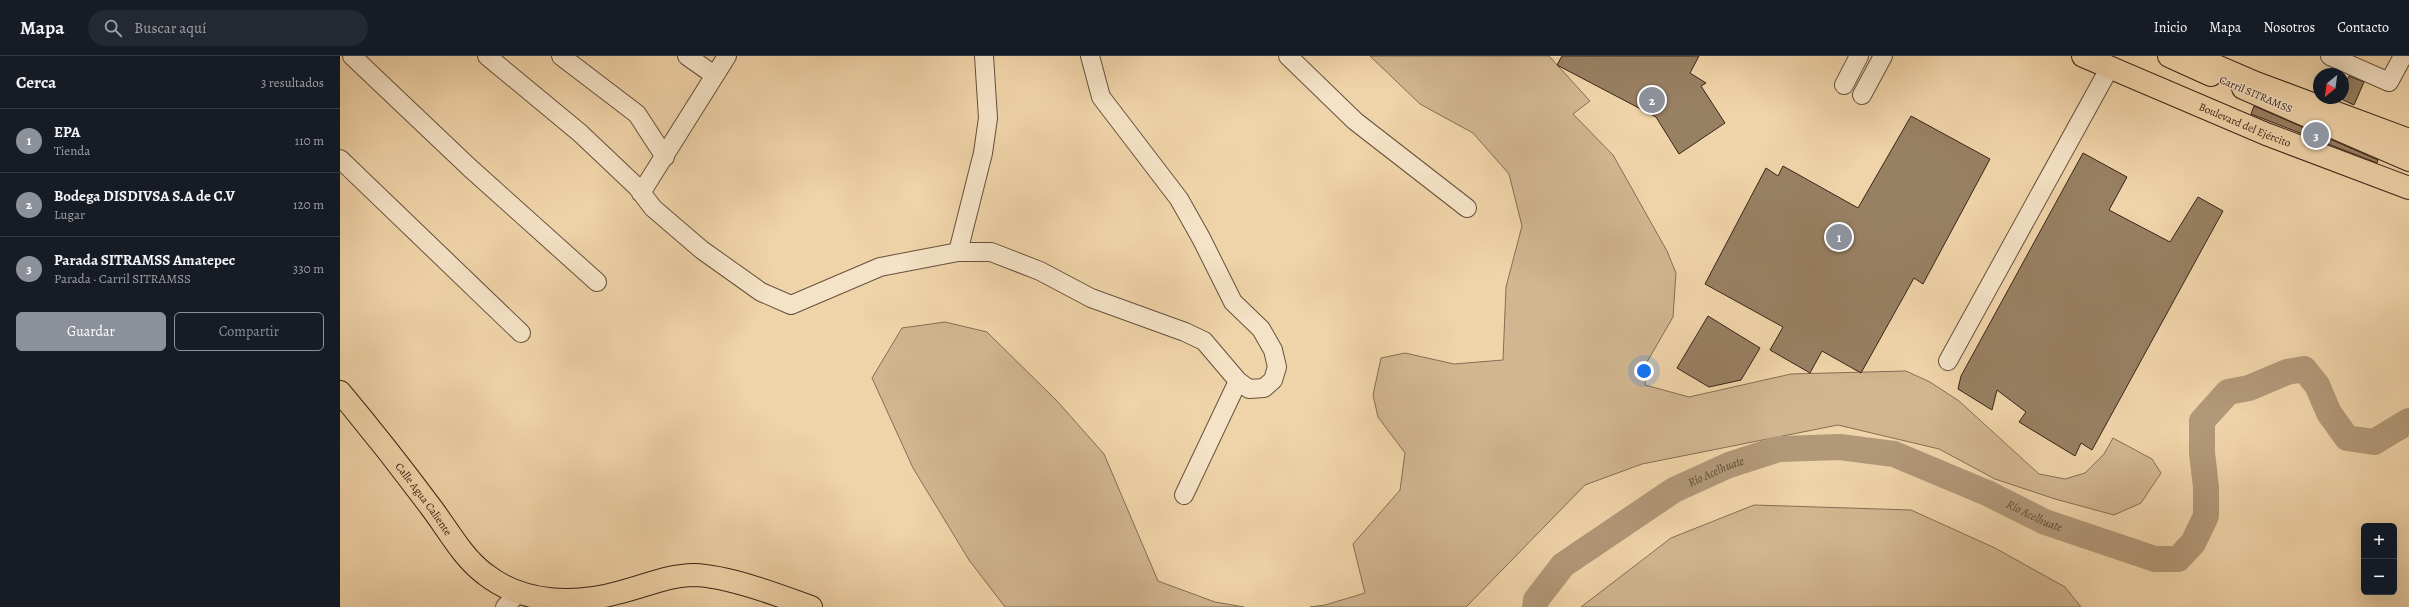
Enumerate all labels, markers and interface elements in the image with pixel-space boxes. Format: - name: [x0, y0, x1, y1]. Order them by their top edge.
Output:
- search box: [88, 10, 368, 46]
- text: Mapa: [20, 15, 64, 41]
- icon: search: [102, 17, 124, 39]
- text: Buscar aquí: [134, 18, 206, 38]
- text: Inicio: [2154, 18, 2187, 37]
- text: Mapa: [2209, 18, 2241, 37]
- text: Nosotros: [2263, 18, 2315, 37]
- text: Contacto: [2337, 18, 2389, 37]
- north arrow: [2313, 68, 2349, 104]
- text: Cerca: [16, 71, 56, 94]
- street label: Carril SITRAMSS: [2217, 72, 2295, 117]
- text: 3 resultados: [261, 74, 324, 91]
- pin: 2: [1639, 85, 1665, 115]
- street label: Boulevard del Ejército: [2196, 99, 2294, 151]
- pin: 3: [2303, 120, 2329, 150]
- text: EPA: [54, 122, 80, 142]
- text: 1: [27, 132, 31, 149]
- text: 110 m: [295, 132, 324, 149]
- text: Tienda: [54, 142, 90, 159]
- text: Bodega DISDIVSA S.A de C.V: [54, 186, 235, 206]
- text: 2: [26, 196, 32, 213]
- text: 120 m: [293, 196, 324, 213]
- text: Lugar: [54, 206, 85, 223]
- pin: 1: [1826, 222, 1852, 252]
- text: Parada SITRAMSS Amatepec: [54, 250, 235, 270]
- text: 3: [26, 260, 32, 277]
- text: 330 m: [293, 260, 324, 277]
- text: Parada · Carril SITRAMSS: [54, 270, 191, 287]
- button: Guardar: [16, 312, 166, 351]
- button: Compartir: [174, 312, 324, 351]
- your location: [1634, 361, 1654, 381]
- water label: Río Acelhuate: [1685, 453, 1747, 491]
- street label: Calle Agua Caliente: [392, 460, 456, 539]
- water label: Río Acelhuate: [2004, 496, 2065, 535]
- map controls: [2361, 523, 2397, 595]
- button: +: [2361, 523, 2397, 559]
- button: −: [2361, 559, 2397, 595]

